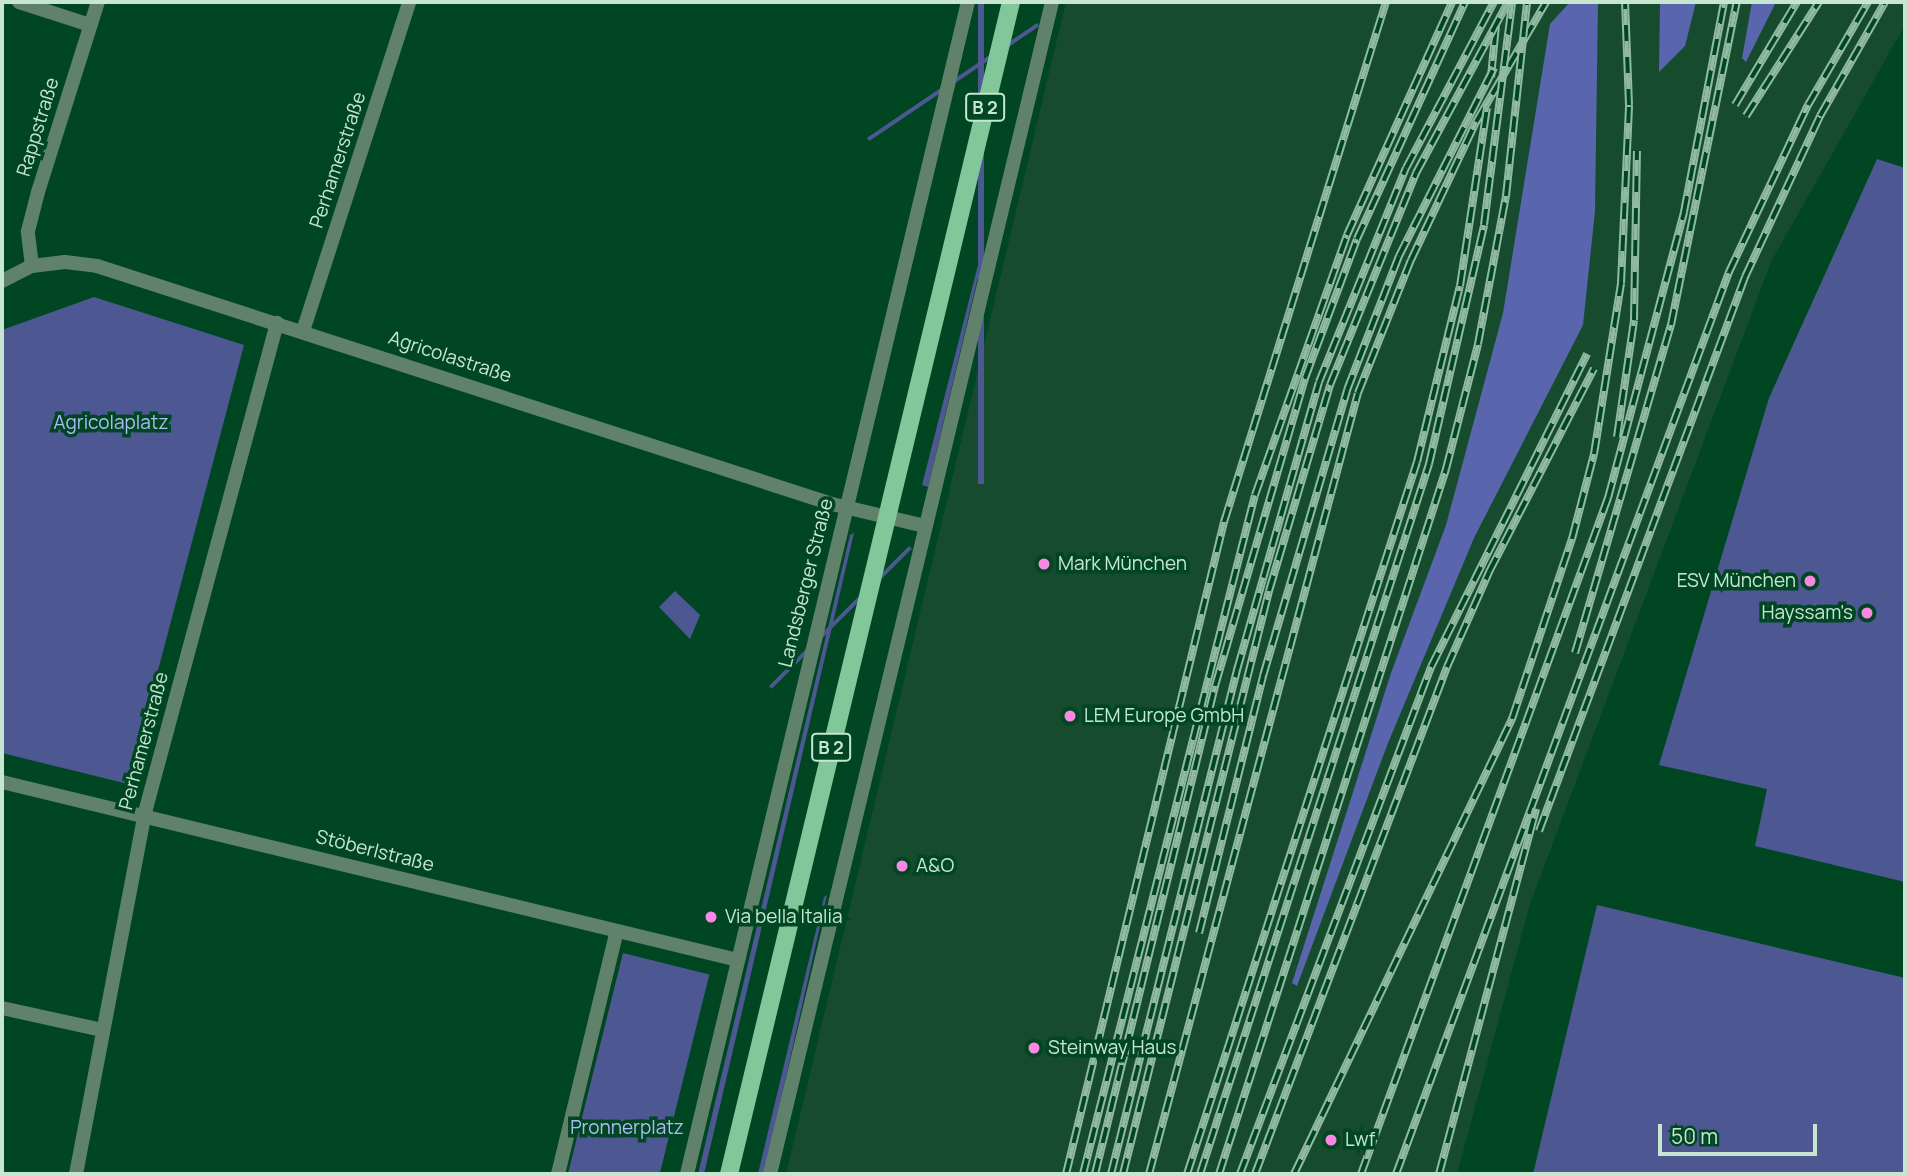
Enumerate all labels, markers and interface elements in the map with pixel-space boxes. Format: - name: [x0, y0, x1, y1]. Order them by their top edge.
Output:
- street label: Rappstraße: [12, 75, 64, 179]
- street label: Perhamerstraße: [305, 89, 371, 231]
- road number: B 2: [964, 92, 1006, 122]
- street label: Agricolastraße: [386, 326, 514, 388]
- park label: Agricolaplatz: [54, 412, 168, 434]
- street label: Landsberger Straße: [774, 496, 838, 670]
- place label: Mark München: [1058, 553, 1187, 575]
- marker: Mark München: [1036, 556, 1052, 572]
- place label: ESV München: [1677, 570, 1796, 592]
- marker: ESV München: [1802, 573, 1818, 589]
- place label: Hayssam's: [1762, 602, 1853, 624]
- marker: Hayssam's: [1859, 605, 1875, 621]
- street label: Perhamerstraße: [115, 670, 173, 812]
- place label: LEM Europe GmbH: [1084, 705, 1244, 727]
- marker: LEM Europe GmbH: [1062, 708, 1078, 724]
- road number: B 2: [810, 732, 852, 762]
- street label: Stöberlstraße: [314, 825, 436, 877]
- place label: A&O: [916, 855, 954, 877]
- marker: A&O: [894, 858, 910, 874]
- place label: Via bella Italia: [725, 906, 842, 928]
- marker: Via bella Italia: [703, 909, 719, 925]
- place label: Steinway Haus: [1048, 1037, 1176, 1059]
- marker: Steinway Haus: [1026, 1040, 1042, 1056]
- scale bar: [1662, 1110, 1821, 1154]
- park label: Pronnerplatz: [570, 1117, 684, 1139]
- text: 50 m: [1671, 1122, 1718, 1150]
- place label: Lwf: [1345, 1129, 1375, 1151]
- marker: Lwf: [1323, 1132, 1339, 1148]

